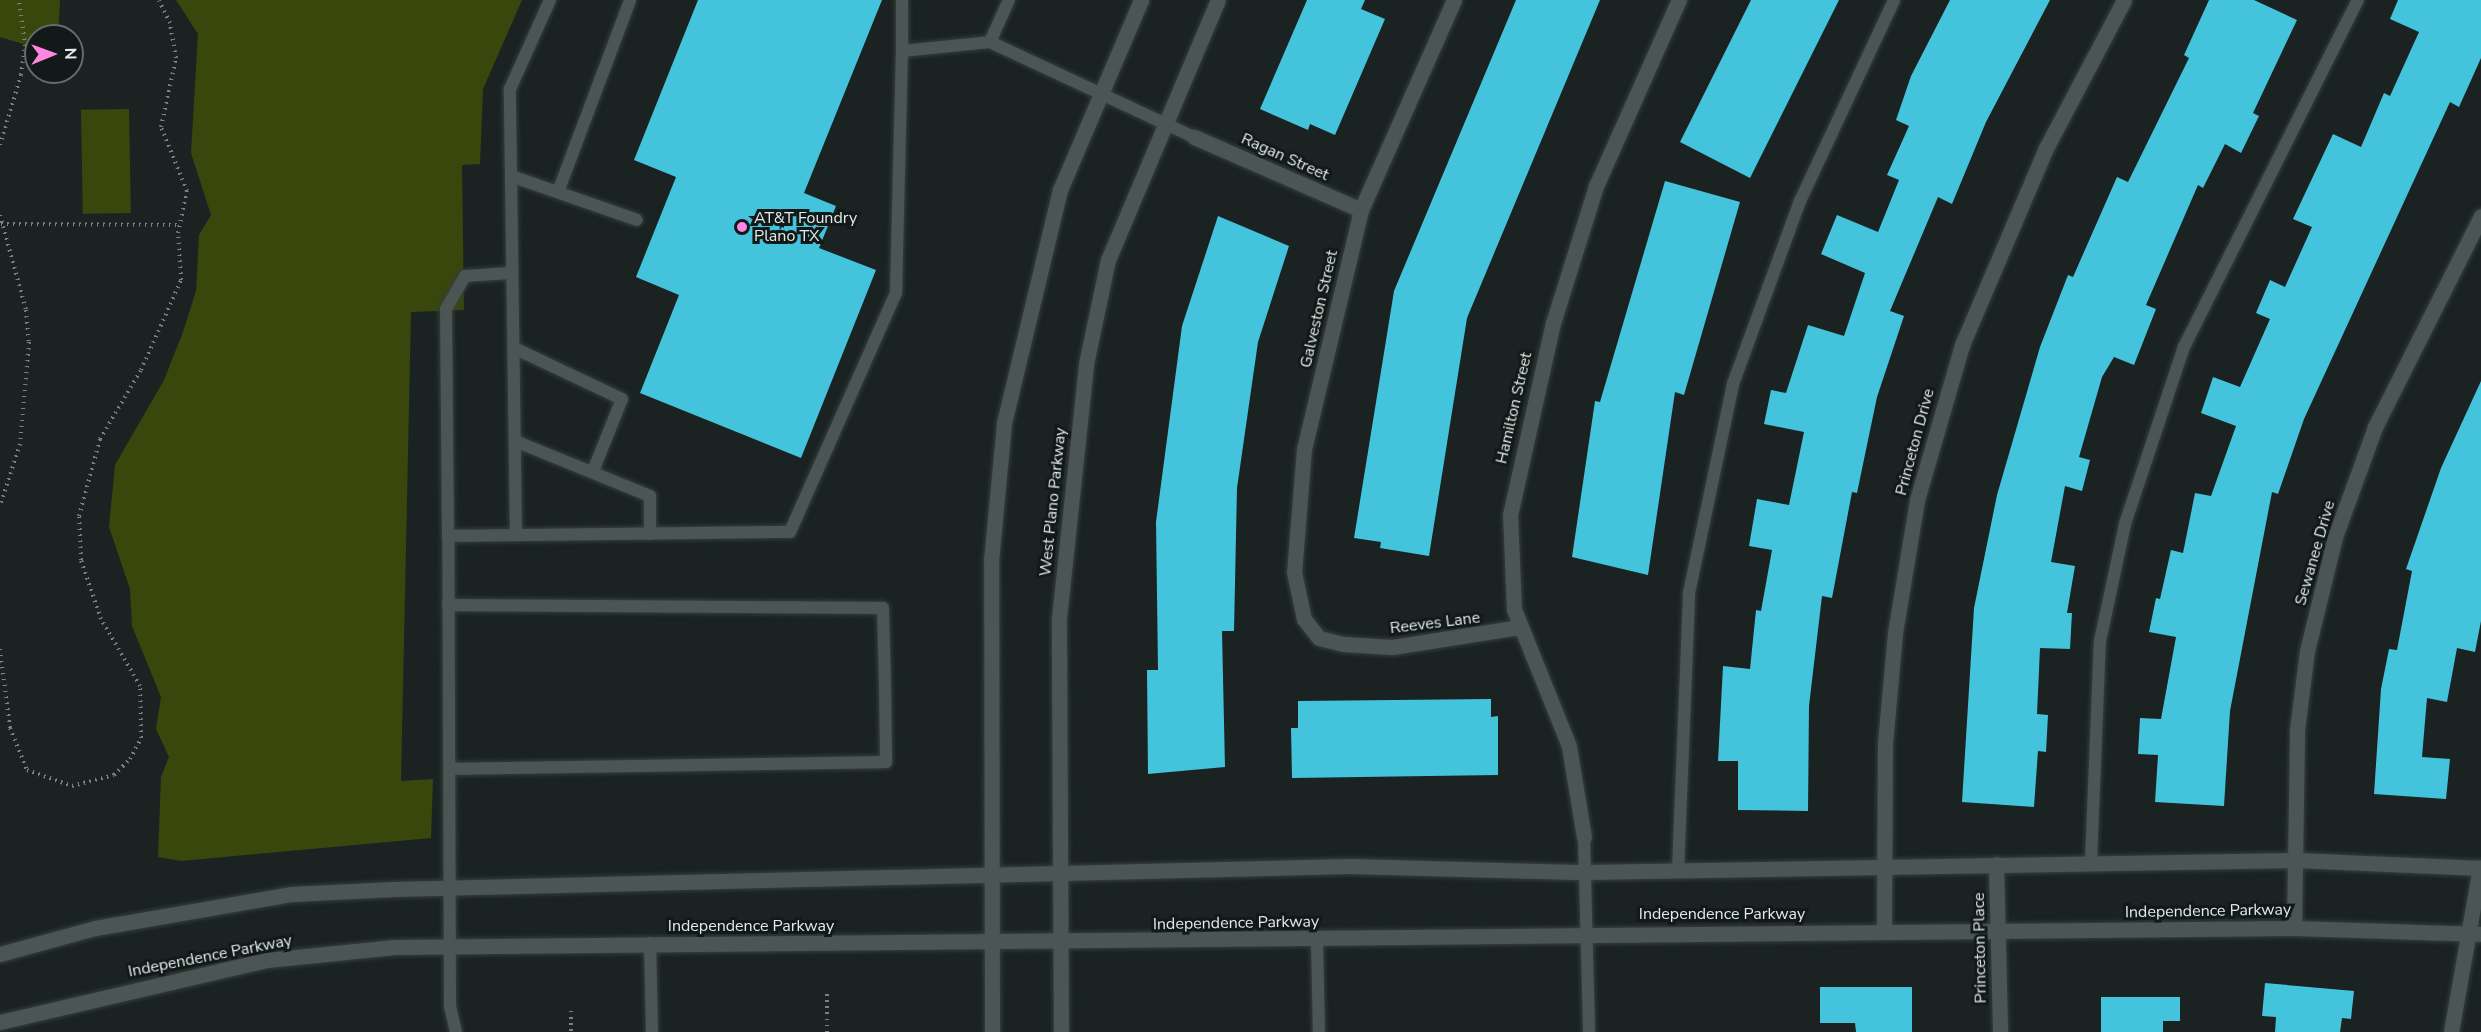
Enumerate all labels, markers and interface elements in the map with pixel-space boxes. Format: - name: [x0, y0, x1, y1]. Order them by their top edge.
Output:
- north arrow: [24, 24, 84, 84]
- text: N: [59, 48, 81, 60]
- street label: Ragan Street: [1238, 129, 1332, 185]
- place label: AT&T Foundry Plano TX: [754, 208, 857, 246]
- marker: AT&T Foundry Plano TX: [735, 220, 749, 234]
- street label: Galveston Street: [1296, 248, 1342, 370]
- street label: Hamilton Street: [1492, 350, 1536, 466]
- street label: Princeton Drive: [1892, 386, 1938, 498]
- street label: West Plano Parkway: [1036, 427, 1070, 577]
- street label: Sewanee Drive: [2291, 498, 2339, 608]
- street label: Reeves Lane: [1389, 608, 1481, 638]
- street label: Princeton Place: [1969, 892, 1991, 1004]
- street label: Independence Parkway: [2125, 900, 2291, 922]
- street label: Independence Parkway: [1639, 904, 1805, 924]
- street label: Independence Parkway: [1153, 912, 1319, 934]
- street label: Independence Parkway: [668, 916, 834, 936]
- street label: Independence Parkway: [127, 931, 293, 981]

